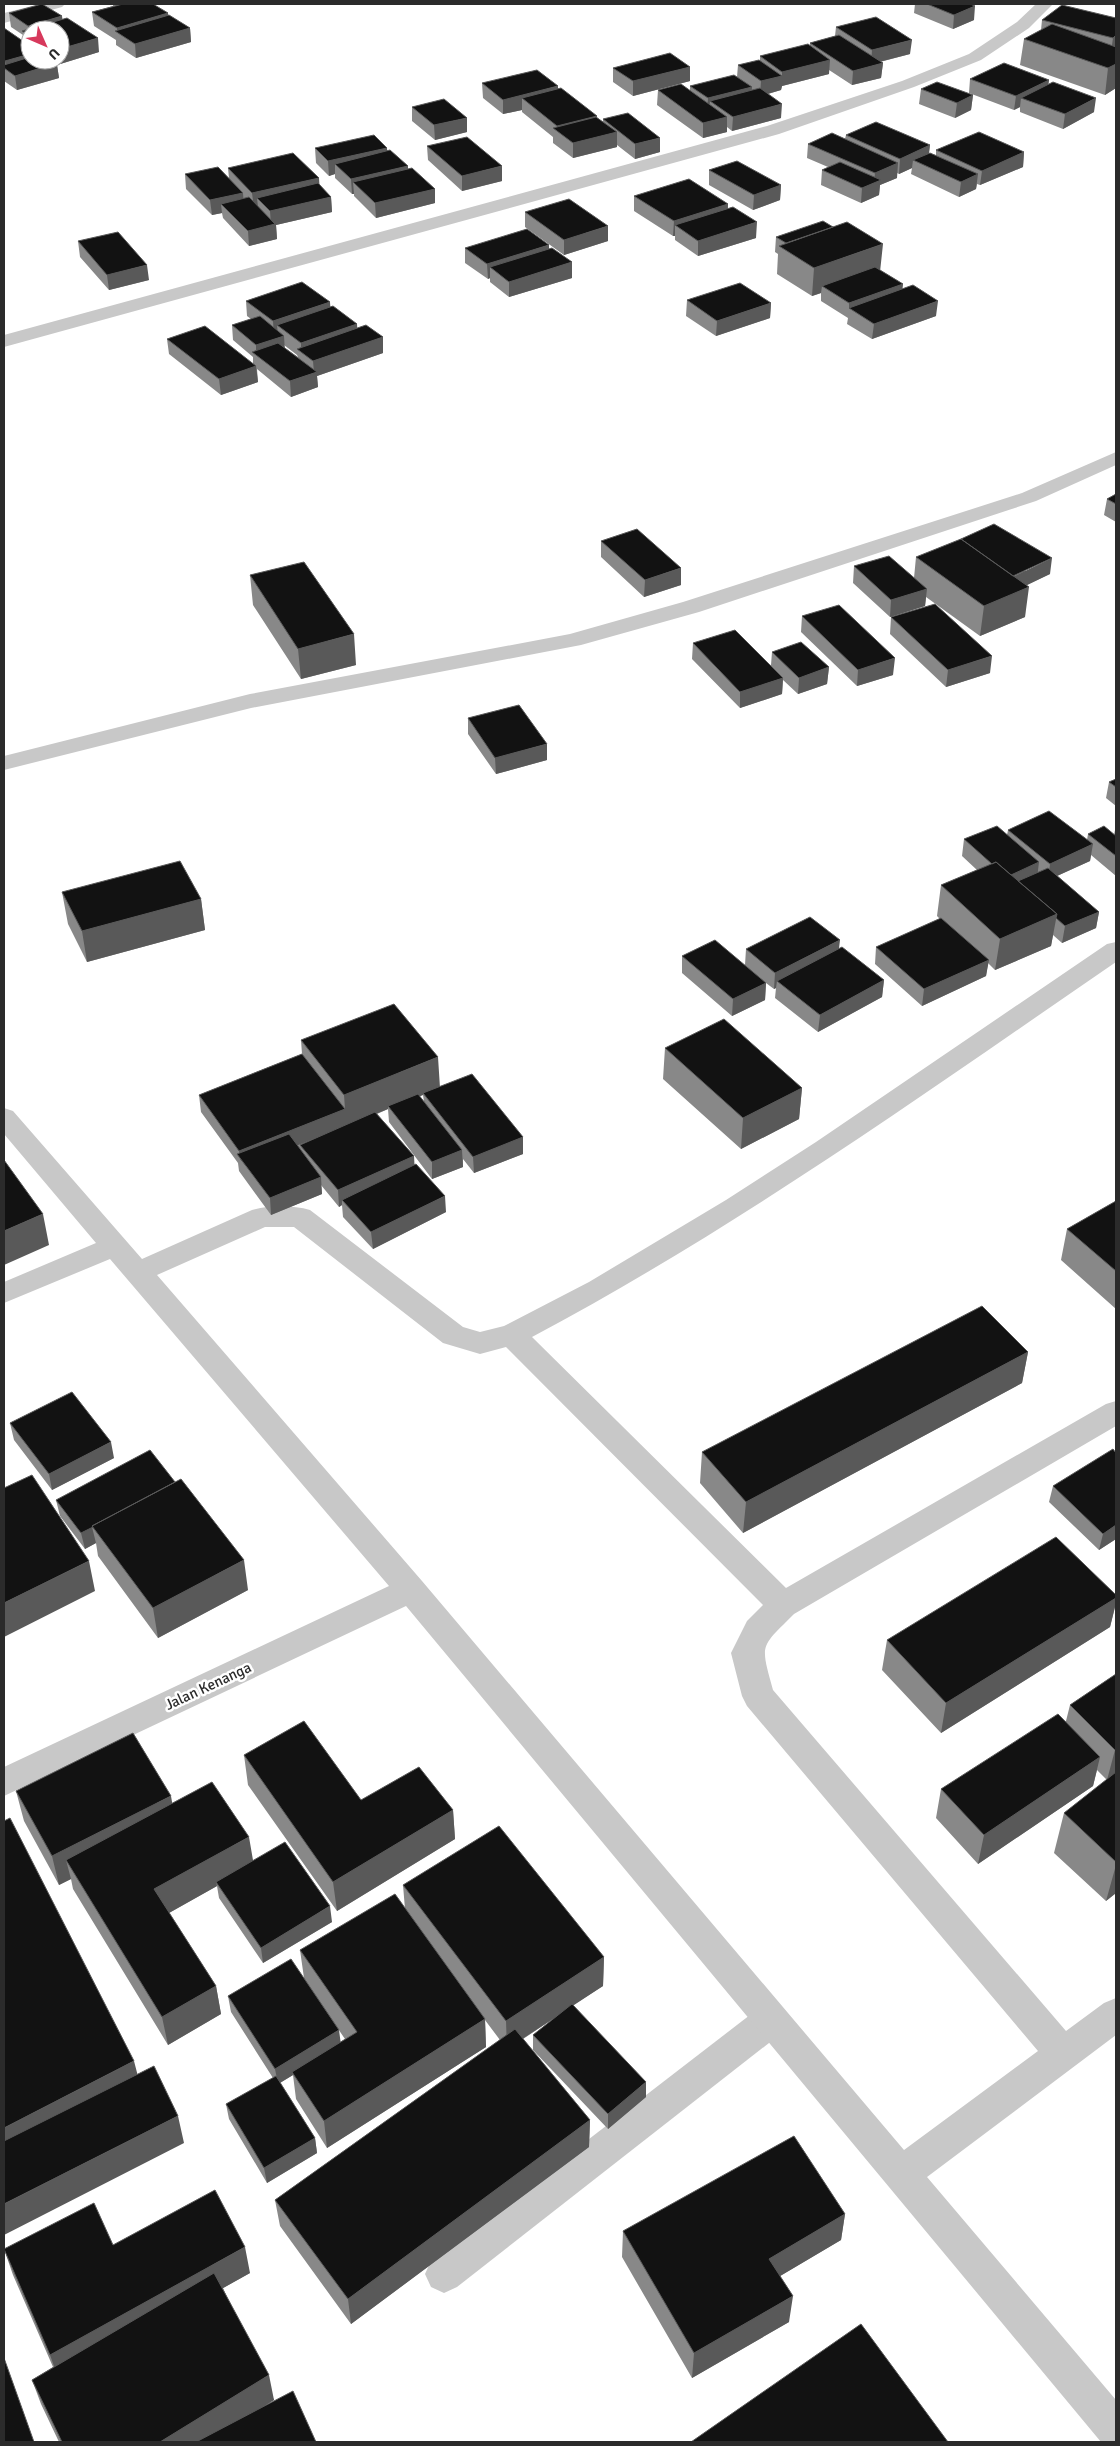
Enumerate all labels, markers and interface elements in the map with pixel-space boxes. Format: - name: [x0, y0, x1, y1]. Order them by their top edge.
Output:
- north arrow: [20, 20, 70, 70]
- text: U: [44, 44, 63, 63]
- street label: Jalan Kenanga: [162, 1658, 254, 1714]

